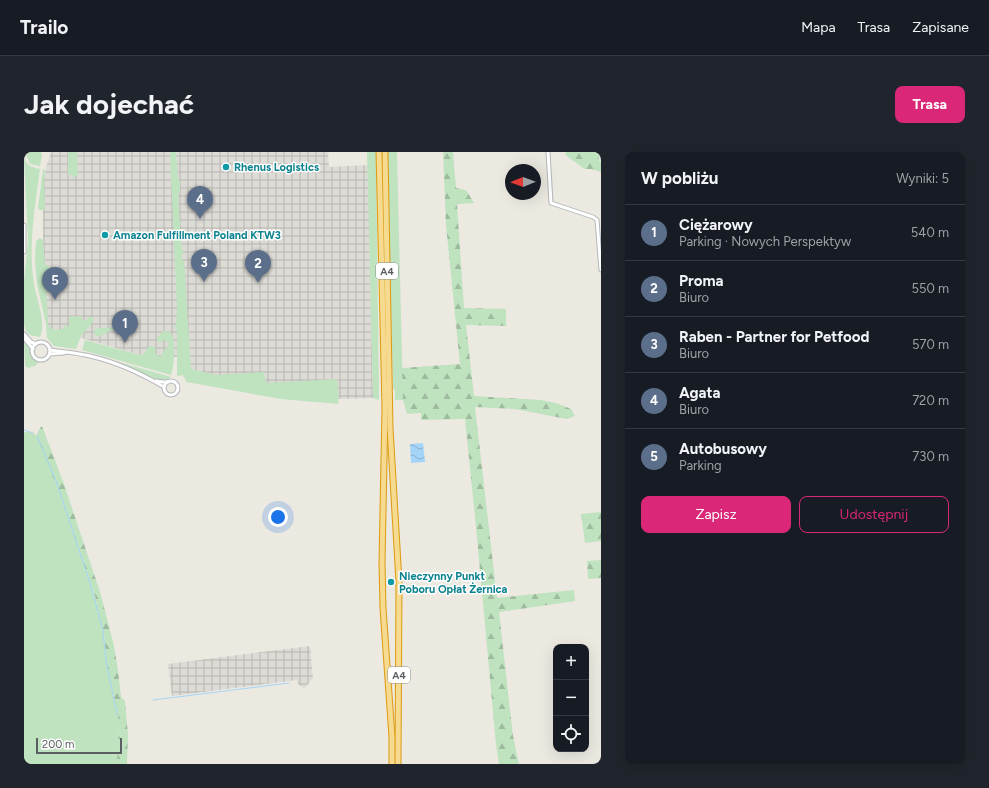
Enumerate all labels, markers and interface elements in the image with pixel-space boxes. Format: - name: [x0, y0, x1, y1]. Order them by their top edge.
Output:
- text: Trailo: [20, 16, 68, 39]
- text: Mapa: [801, 19, 836, 36]
- text: Trasa: [858, 19, 890, 36]
- text: Zapisane: [912, 19, 969, 36]
- button: Trasa: [895, 86, 965, 123]
- text: Jak dojechać: [24, 87, 194, 121]
- place label: Rhenus Logistics: [234, 161, 319, 174]
- marker: Rhenus Logistics: [221, 162, 231, 172]
- north arrow: [505, 164, 541, 200]
- text: W pobliżu: [641, 168, 718, 188]
- text: Wyniki: 5: [896, 171, 949, 186]
- pin: 4: [187, 186, 213, 219]
- text: Ciężarowy: [679, 216, 753, 234]
- text: 1: [651, 225, 657, 240]
- text: 540 m: [911, 225, 949, 240]
- place label: Amazon Fulfillment Poland KTW3: [113, 229, 281, 242]
- marker: Amazon Fulfillment Poland KTW3: [100, 230, 110, 240]
- text: Parking · Nowych Perspektyw: [679, 234, 851, 249]
- pin: 3: [191, 249, 217, 282]
- pin: 2: [245, 250, 271, 283]
- road number: A4: [376, 263, 398, 279]
- pin: 5: [42, 267, 68, 300]
- text: Proma: [679, 272, 724, 290]
- text: 2: [650, 281, 658, 296]
- text: 550 m: [911, 281, 949, 296]
- text: Biuro: [679, 290, 709, 305]
- pin: 1: [112, 310, 138, 343]
- text: Raben - Partner for Petfood: [679, 328, 869, 346]
- text: 3: [650, 337, 658, 352]
- text: 570 m: [912, 337, 949, 352]
- text: Biuro: [679, 346, 709, 361]
- text: Agata: [679, 384, 720, 402]
- text: 4: [650, 393, 658, 408]
- text: 720 m: [912, 393, 949, 408]
- text: Biuro: [679, 402, 709, 417]
- text: Autobusowy: [679, 440, 767, 458]
- text: 5: [650, 449, 658, 464]
- text: 730 m: [912, 449, 949, 464]
- text: Parking: [679, 458, 722, 473]
- button: Zapisz: [641, 496, 791, 533]
- button: Udostępnij: [799, 496, 949, 533]
- your location: [268, 507, 288, 527]
- place label: Nieczynny Punkt Poboru Opłat Żernica: [399, 570, 508, 596]
- marker: Nieczynny Punkt Poboru Opłat Żernica: [386, 577, 396, 587]
- map controls: [553, 644, 589, 752]
- button: +: [553, 644, 589, 680]
- road number: A4: [388, 667, 410, 683]
- button: −: [553, 680, 589, 716]
- button: locate: [553, 716, 589, 752]
- scale bar: [36, 736, 122, 755]
- text: 200 m: [42, 738, 74, 751]

